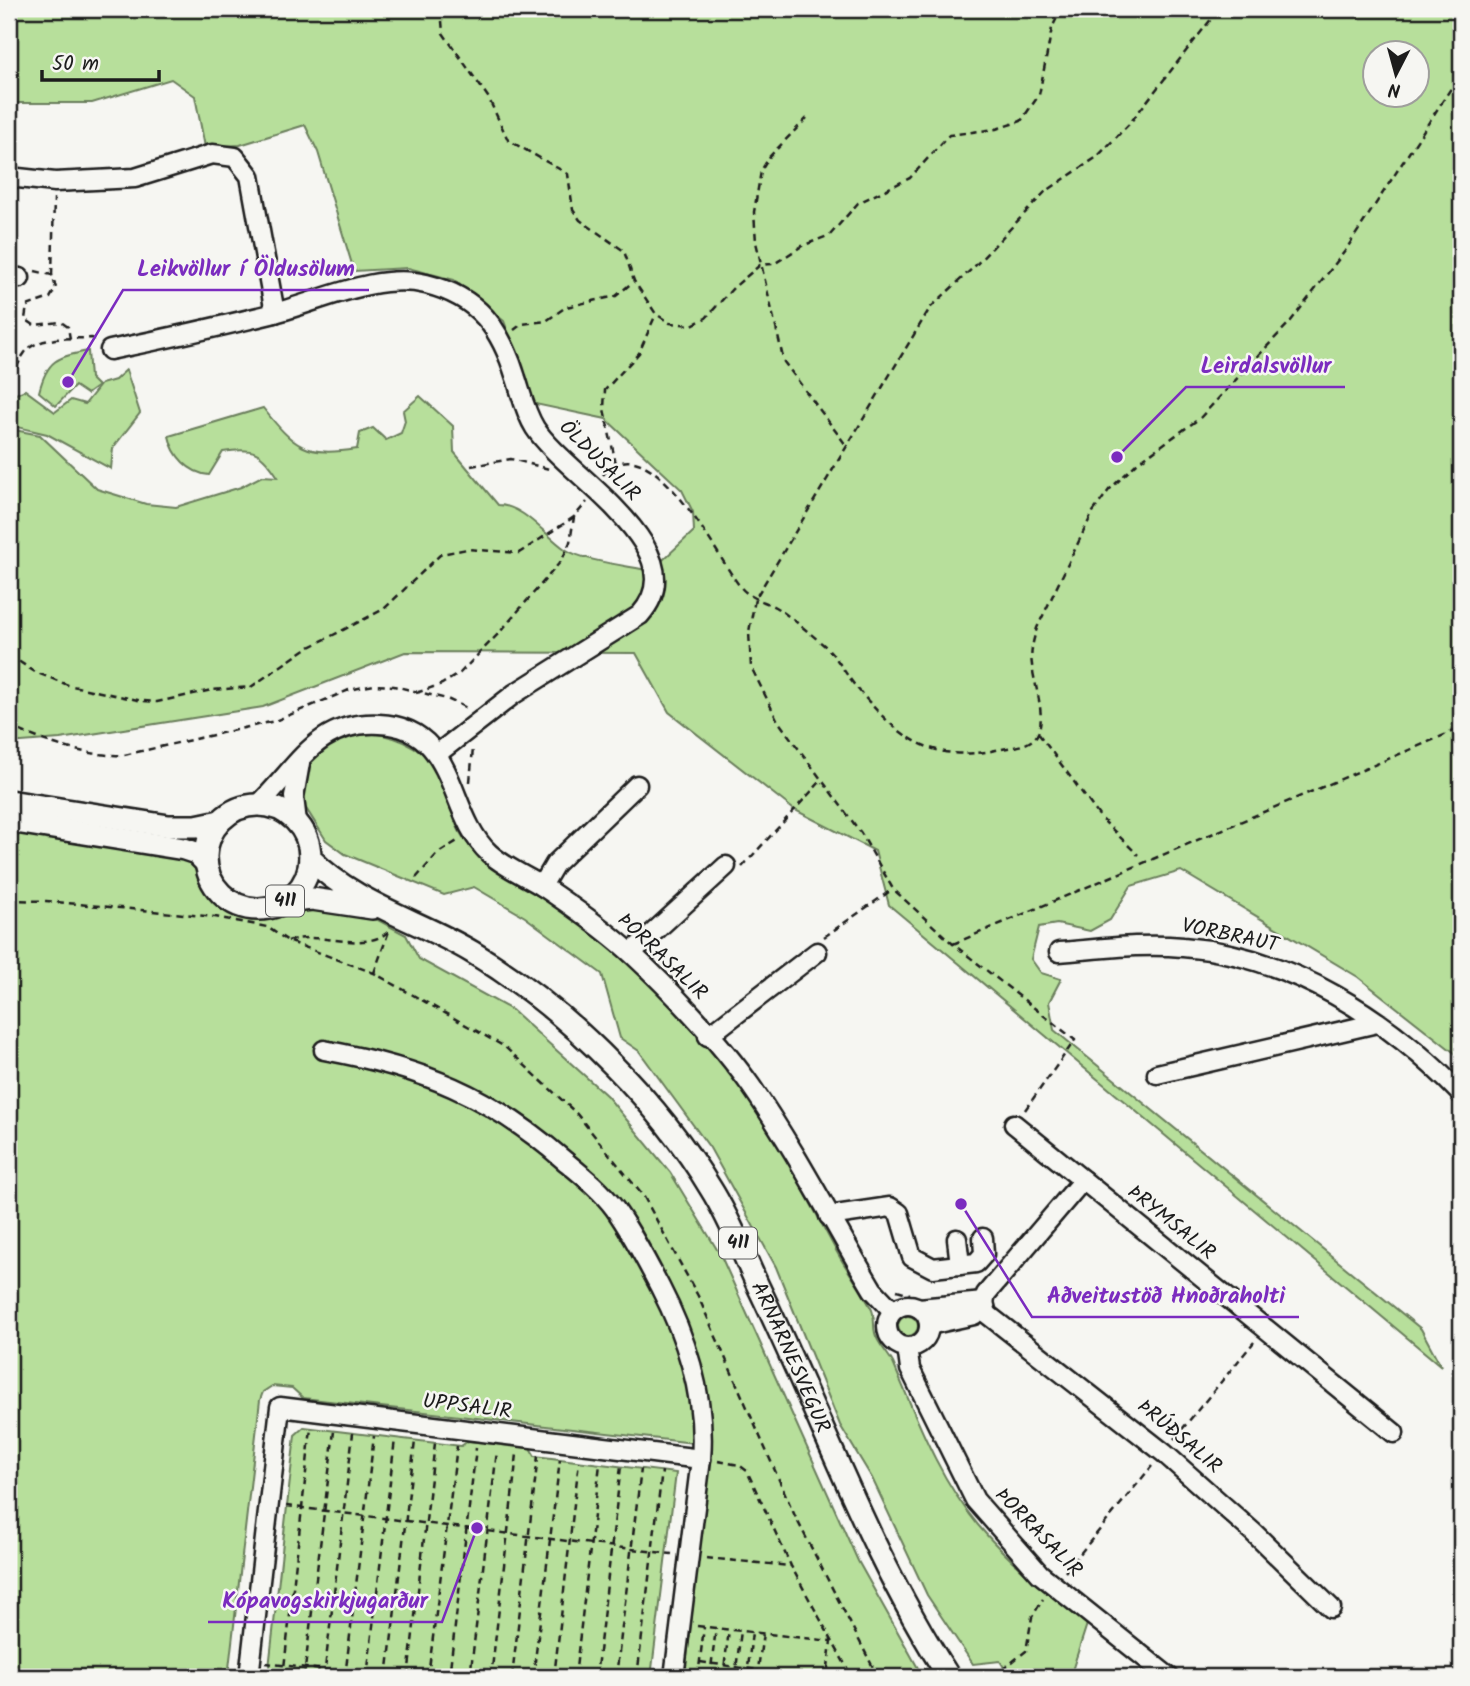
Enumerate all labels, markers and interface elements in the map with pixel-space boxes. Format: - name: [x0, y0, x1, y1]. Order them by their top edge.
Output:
- scale bar: [42, 38, 159, 82]
- north arrow: [1362, 38, 1432, 108]
- text: 50 m: [52, 48, 99, 81]
- text: N: [1387, 73, 1402, 104]
- callout: Leikvöllur í Öldusölum: [123, 246, 369, 290]
- text: Leikvöllur í Öldusölum: [137, 252, 355, 288]
- callout: Leirdalsvöllur: [1186, 343, 1345, 387]
- text: Leirdalsvöllur: [1201, 349, 1333, 385]
- street label: ÖLDUSALIR: [550, 412, 648, 510]
- road number: 411: [266, 886, 304, 917]
- street label: ÞORRASALIR: [609, 905, 715, 1009]
- street label: VORBRAUT: [1178, 910, 1283, 963]
- street label: ÞRYMSALIR: [1120, 1177, 1222, 1269]
- road number: 411: [719, 1228, 757, 1259]
- callout: Aðveitustöð Hnoðraholti: [1032, 1273, 1299, 1317]
- street label: ARNARNESVEGUR: [742, 1276, 839, 1438]
- text: Aðveitustöð Hnoðraholti: [1047, 1279, 1286, 1315]
- street label: UPPSALIR: [421, 1385, 513, 1429]
- street label: ÞRÚÐSALIR: [1129, 1391, 1229, 1483]
- street label: ÞORRASALIR: [986, 1480, 1090, 1586]
- callout: Kópavogskirkjugarður: [208, 1578, 442, 1622]
- text: Kópavogskirkjugarður: [222, 1584, 429, 1620]

